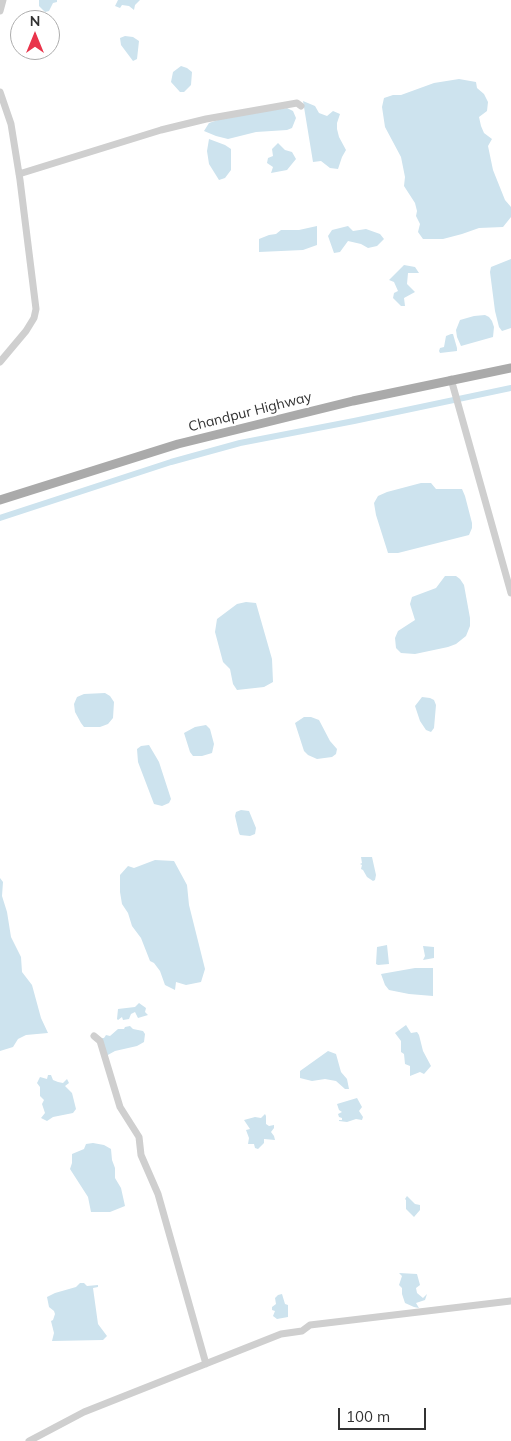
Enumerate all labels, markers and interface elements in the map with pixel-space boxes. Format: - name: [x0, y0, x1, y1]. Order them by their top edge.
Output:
- north arrow: [10, 10, 60, 60]
- text: N: [30, 12, 40, 30]
- street label: Chandpur Highway: [187, 389, 313, 435]
- scale bar: [341, 1398, 428, 1430]
- text: 100 m: [346, 1407, 390, 1426]

